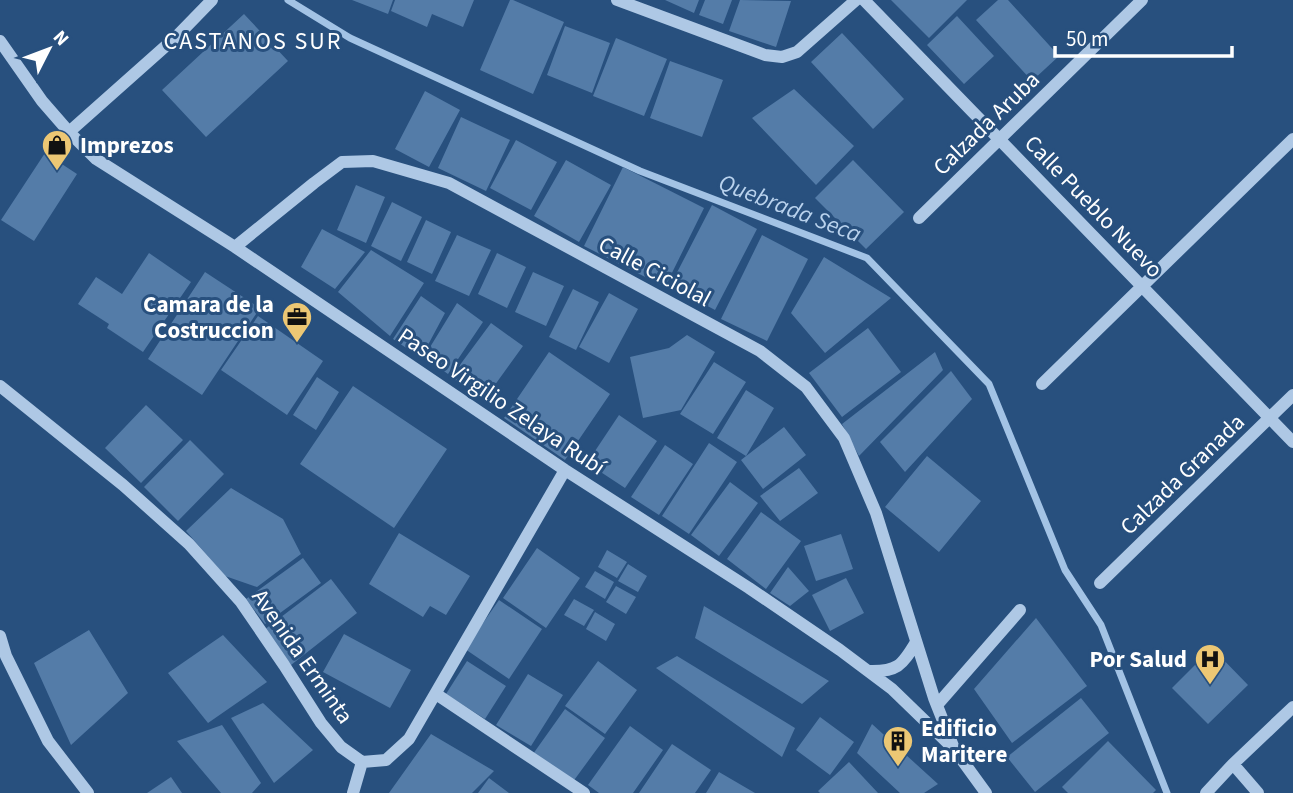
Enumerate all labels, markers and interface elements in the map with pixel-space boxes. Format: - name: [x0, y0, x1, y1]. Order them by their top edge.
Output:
- north arrow: [14, 14, 84, 84]
- scale bar: [1055, 14, 1232, 58]
- district label: CASTANOS SUR: [163, 24, 343, 59]
- text: 50 m: [1066, 24, 1108, 54]
- text: N: [46, 25, 75, 52]
- street label: Calzada Aruba: [925, 64, 1047, 183]
- shop icon: Imprezos: [40, 128, 74, 172]
- street label: Calle Pueblo Nuevo: [1017, 128, 1170, 285]
- place label: Imprezos: [80, 129, 174, 162]
- water label: Quebrada Seca: [713, 165, 866, 252]
- street label: Calle Ciciolal: [593, 228, 717, 315]
- place label: Camara de la Costruccion: [143, 288, 274, 347]
- office icon: Camara de la Costruccion: [280, 300, 314, 344]
- street label: Paseo Virgilio Zelaya Rubí: [391, 319, 613, 484]
- street label: Calzada Granada: [1113, 406, 1252, 543]
- street label: Avenida Erminta: [244, 582, 361, 730]
- hospital icon: Por Salud: [1193, 642, 1227, 686]
- place label: Por Salud: [1090, 643, 1187, 676]
- place label: Edificio Maritere: [921, 712, 1007, 771]
- building icon: Edificio Maritere: [881, 724, 915, 768]

